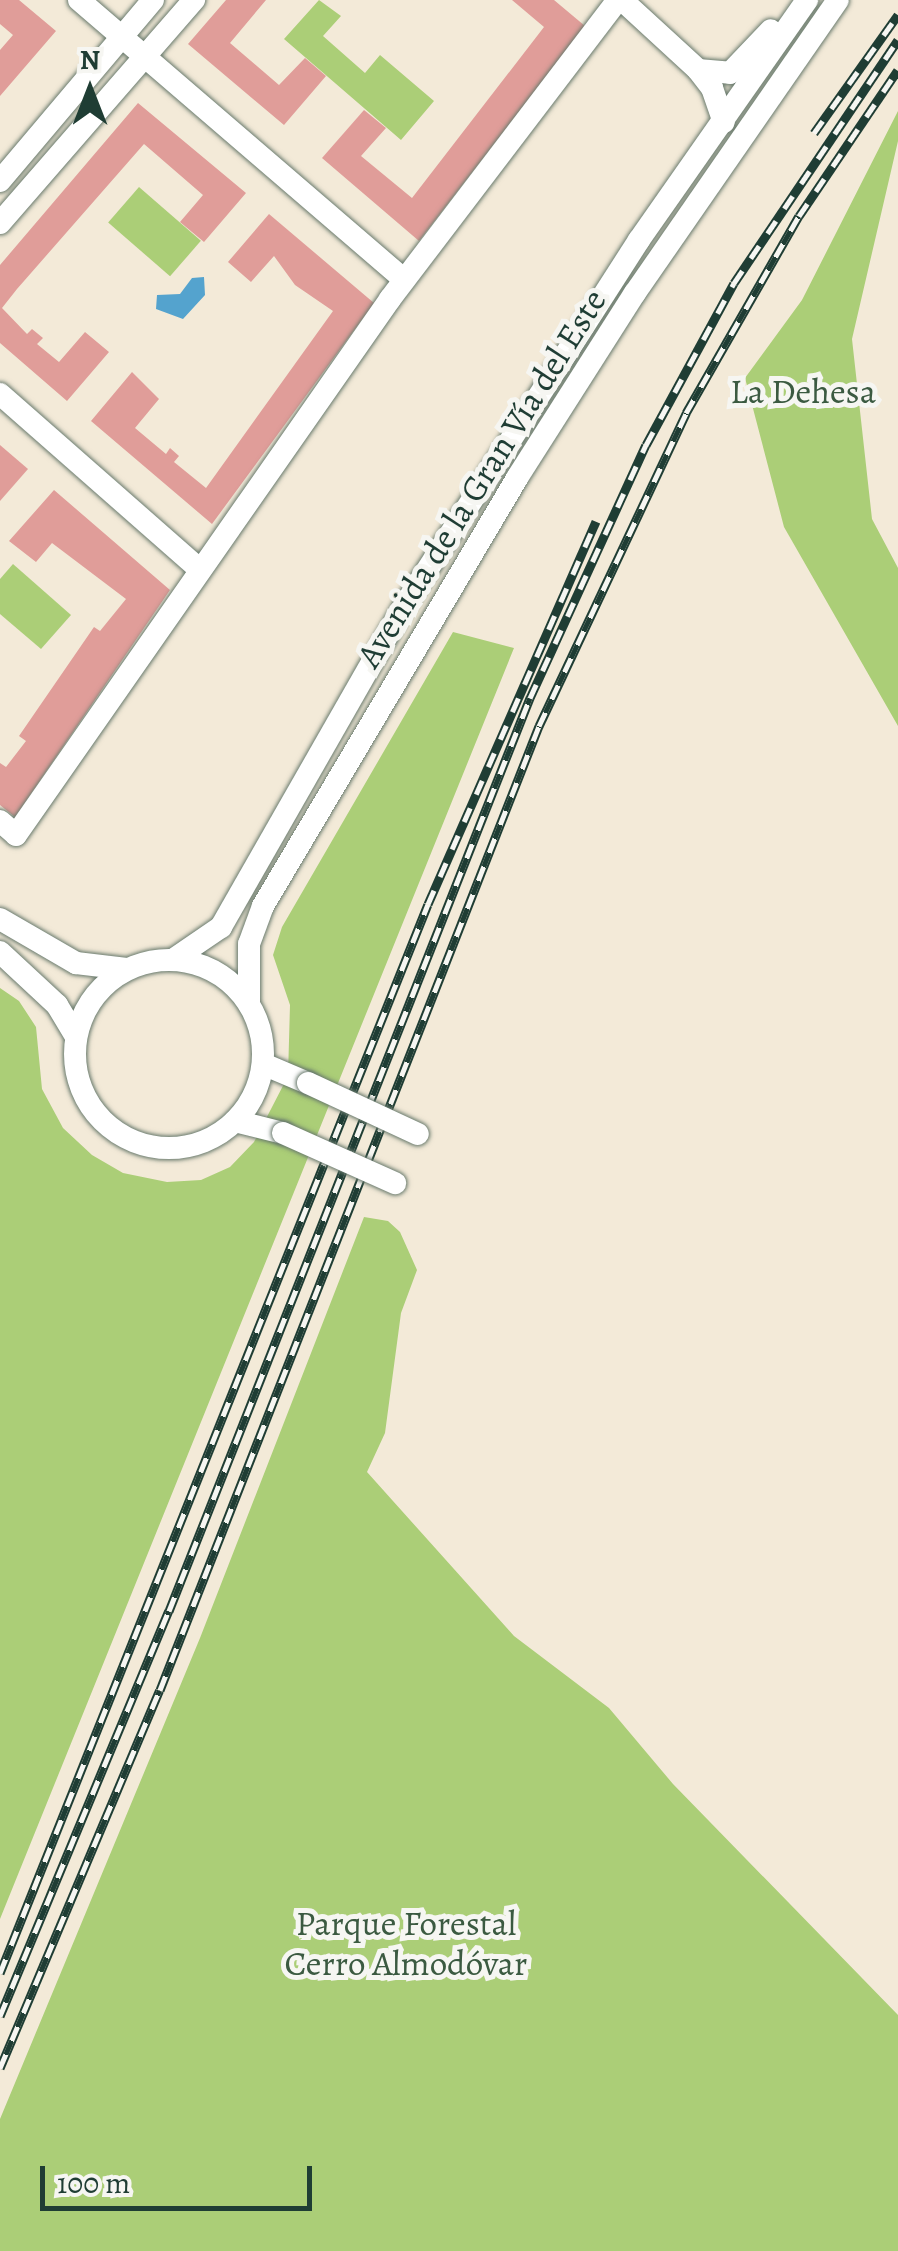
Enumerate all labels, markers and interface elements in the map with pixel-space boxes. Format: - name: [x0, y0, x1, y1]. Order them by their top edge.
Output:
- north arrow: [40, 40, 140, 140]
- text: N: [80, 41, 100, 79]
- street label: Avenida de la Gran Vía del Este: [347, 281, 615, 675]
- park label: La Dehesa: [730, 370, 876, 412]
- park label: Parque Forestal Cerro Almodóvar: [285, 1902, 527, 1984]
- scale bar: [45, 2146, 318, 2208]
- text: 100 m: [57, 2163, 130, 2203]

